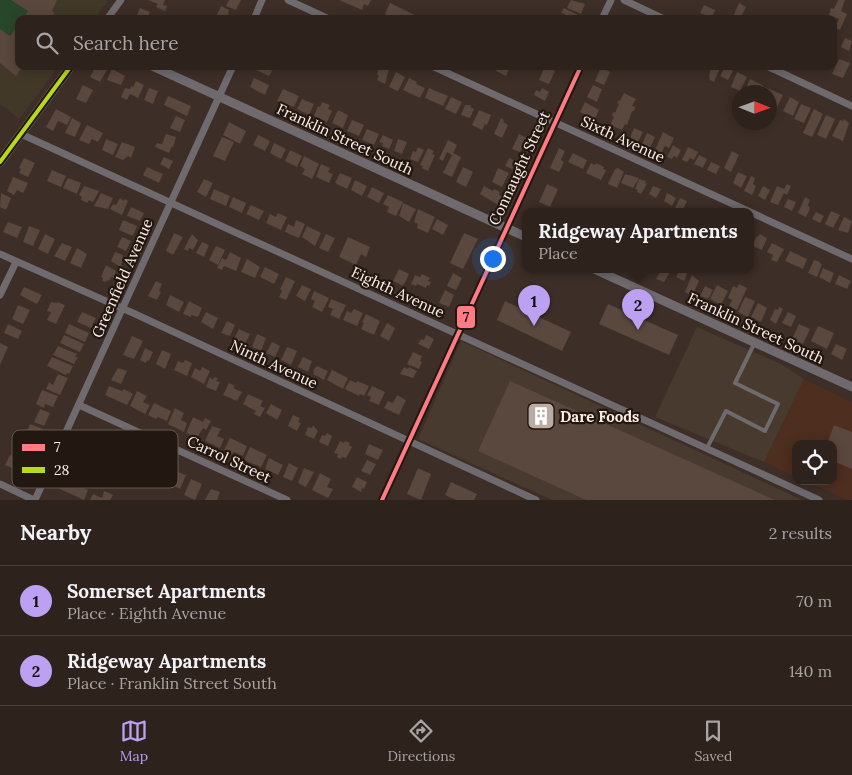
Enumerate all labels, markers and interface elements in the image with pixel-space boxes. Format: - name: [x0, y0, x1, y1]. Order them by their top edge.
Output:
- search box: [15, 15, 837, 70]
- icon: search: [33, 29, 61, 57]
- text: Search here: [73, 31, 179, 55]
- north arrow: [732, 85, 777, 130]
- street label: Franklin Street South: [274, 99, 416, 179]
- street label: Connaught Street: [484, 108, 554, 228]
- street label: Sixth Avenue: [578, 111, 668, 167]
- popup: [522, 208, 754, 273]
- street label: Greenfield Avenue: [87, 215, 157, 341]
- text: Ridgeway Apartments: [538, 219, 738, 243]
- text: Place: [538, 243, 578, 263]
- your location: [480, 246, 506, 272]
- street label: Eighth Avenue: [348, 262, 448, 322]
- pin: 1: [518, 285, 550, 326]
- street label: Franklin Street South: [685, 288, 827, 368]
- pin: 2: [622, 289, 654, 330]
- line badge: 7: [456, 305, 476, 329]
- text: 7: [463, 308, 470, 326]
- street label: Ninth Avenue: [227, 335, 321, 393]
- building icon: Dare Foods: [526, 401, 556, 431]
- place label: Dare Foods: [560, 407, 639, 426]
- legend: [12, 430, 178, 488]
- street label: Carrol Street: [184, 431, 274, 487]
- text: 7: [54, 438, 61, 456]
- map controls: [792, 440, 837, 485]
- button: locate: [792, 440, 837, 485]
- text: 28: [54, 461, 70, 479]
- text: Nearby: [20, 519, 91, 546]
- text: 2 results: [769, 523, 832, 543]
- text: Somerset Apartments: [67, 579, 266, 603]
- text: 1: [33, 591, 39, 611]
- text: 70 m: [796, 591, 832, 611]
- text: Place · Eighth Avenue: [67, 603, 226, 623]
- text: Ridgeway Apartments: [67, 649, 266, 673]
- text: 2: [32, 661, 40, 681]
- text: 140 m: [789, 661, 832, 681]
- text: Place · Franklin Street South: [67, 673, 277, 693]
- tab: Map: [120, 717, 148, 765]
- tab: Directions: [387, 717, 455, 765]
- tab: Saved: [694, 717, 732, 765]

